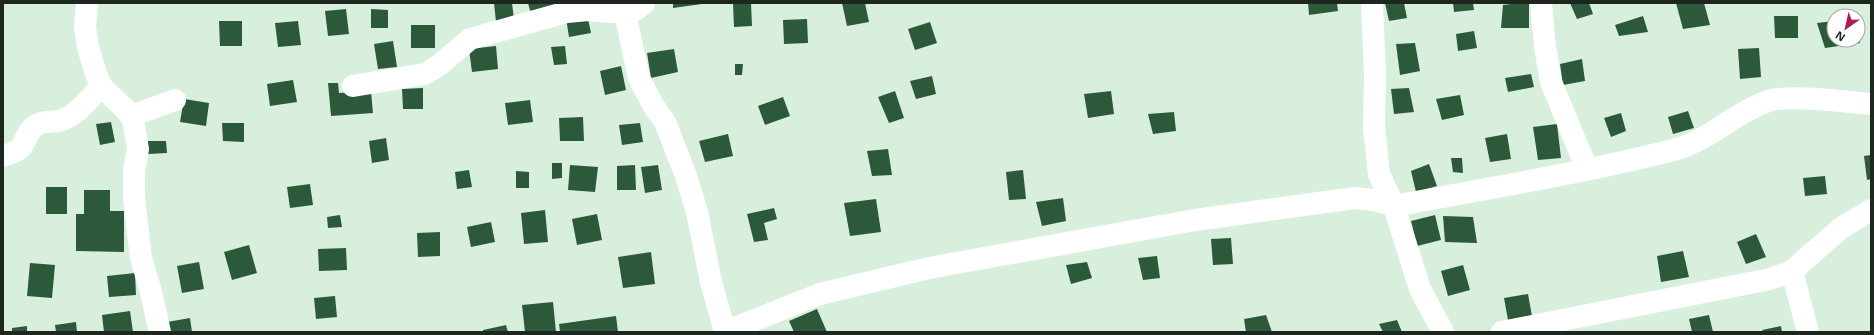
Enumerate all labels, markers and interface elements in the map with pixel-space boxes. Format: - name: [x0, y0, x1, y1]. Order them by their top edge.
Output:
- north arrow: [1826, 8, 1866, 48]
- text: N: [1832, 28, 1848, 45]

